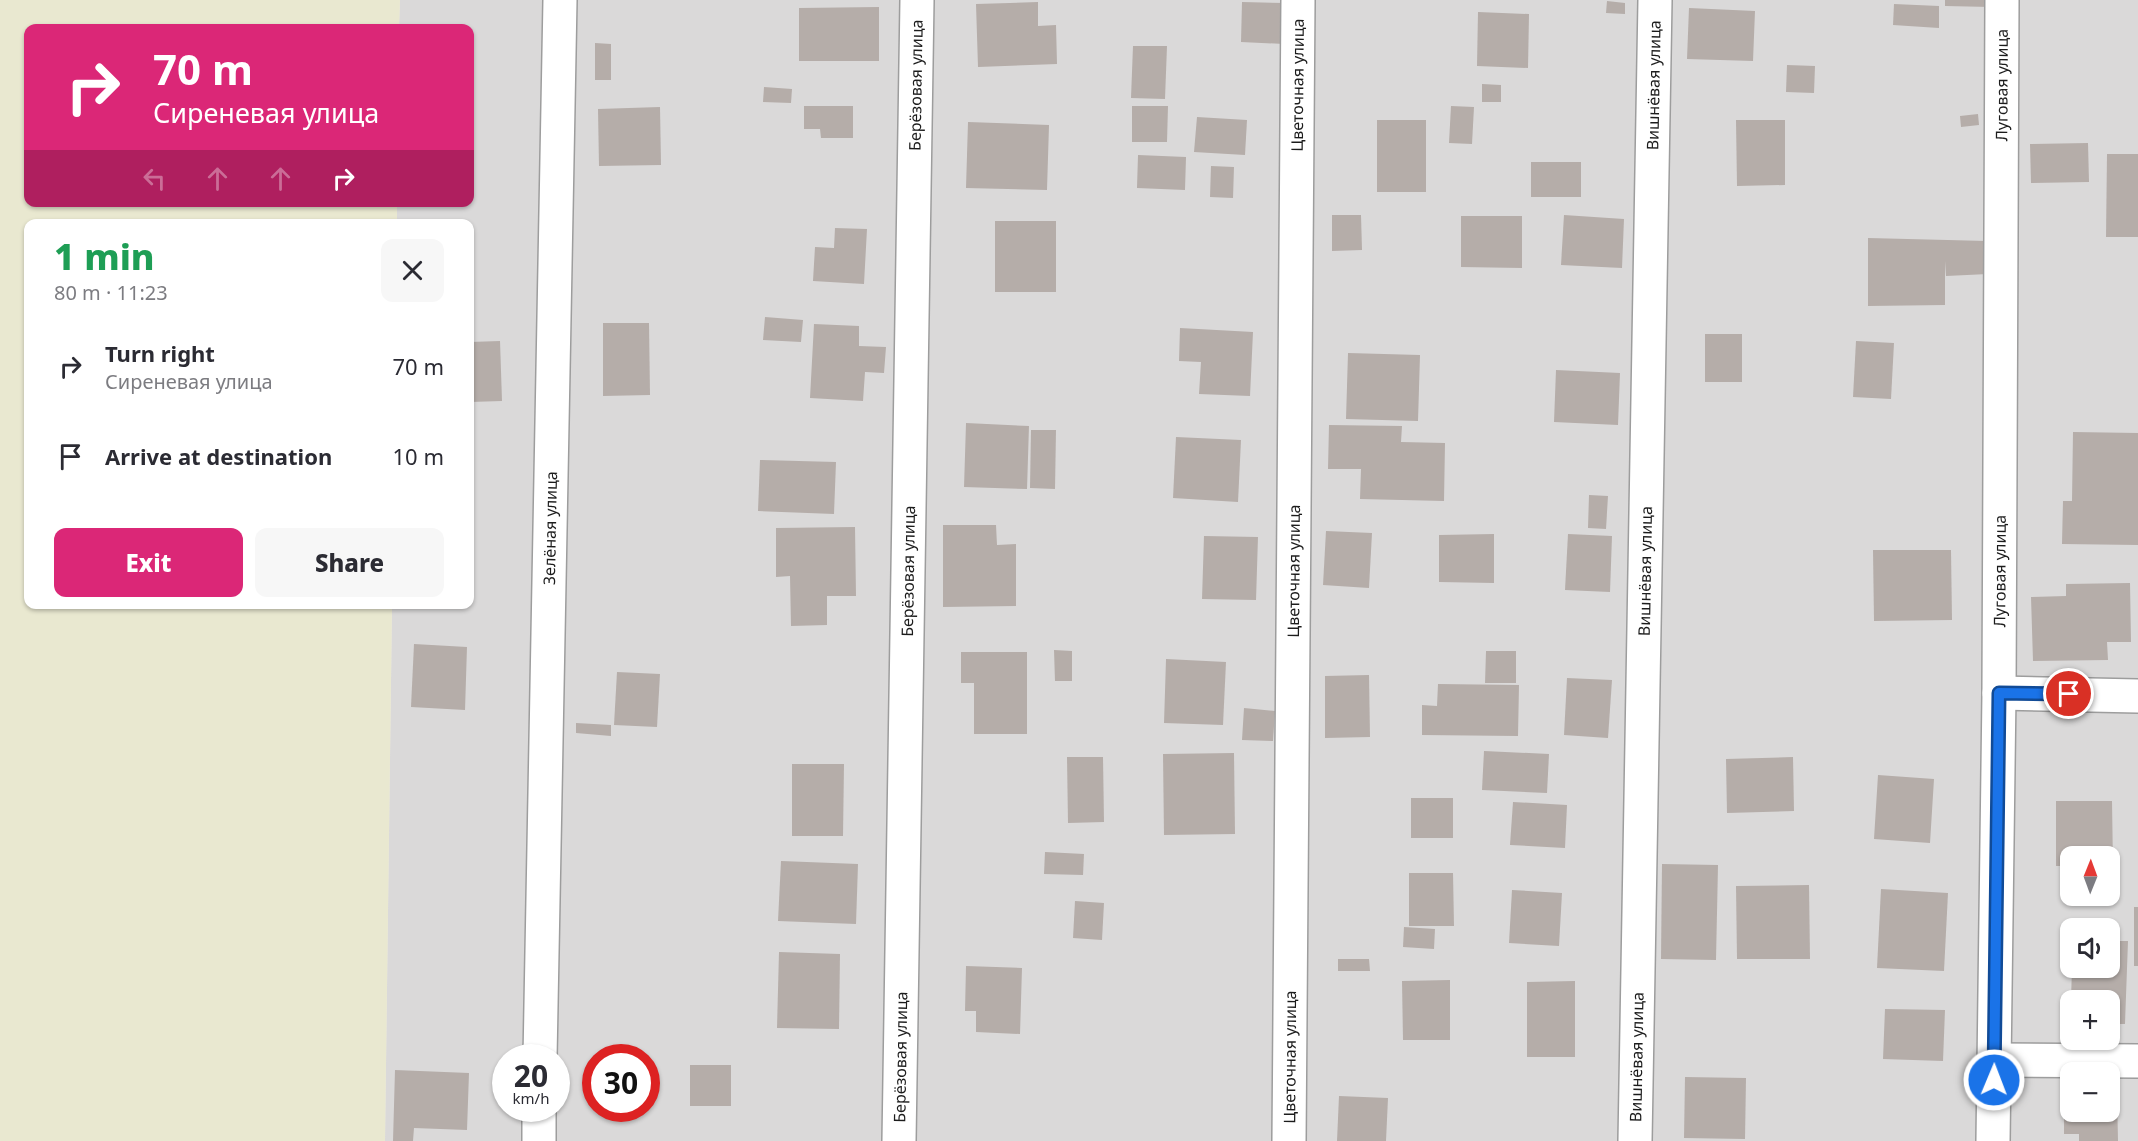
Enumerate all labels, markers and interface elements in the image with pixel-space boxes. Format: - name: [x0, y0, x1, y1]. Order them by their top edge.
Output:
- street label: Цветочная улица: [1286, 18, 1309, 152]
- street label: Берёзовая улица: [904, 19, 928, 151]
- street label: Вишнёвая улица: [1641, 20, 1666, 150]
- street label: Луговая улица: [1990, 29, 2013, 141]
- text: 70 m: [153, 40, 253, 97]
- icon: right: [54, 48, 132, 126]
- text: Сиреневая улица: [153, 94, 379, 131]
- icon: left: [138, 162, 171, 195]
- icon: ahead: [201, 162, 234, 195]
- icon: ahead: [264, 162, 297, 195]
- icon: right: [327, 162, 360, 195]
- text: 1 min: [54, 232, 155, 281]
- button: close: [381, 239, 444, 302]
- text: 80 m · 11:23: [54, 279, 168, 306]
- text: Turn right: [105, 338, 215, 368]
- icon: right: [54, 350, 87, 383]
- text: 70 m: [393, 351, 444, 381]
- text: Сиреневая улица: [105, 368, 273, 395]
- icon: arrive: [54, 440, 87, 473]
- text: Arrive at destination: [105, 441, 332, 471]
- text: 10 m: [393, 441, 444, 471]
- street label: Зелёная улица: [538, 471, 562, 585]
- street label: Цветочная улица: [1282, 504, 1305, 638]
- street label: Берёзовая улица: [896, 505, 920, 637]
- street label: Вишнёвая улица: [1633, 506, 1657, 636]
- street label: Луговая улица: [1988, 515, 2011, 627]
- button: Exit: [54, 528, 243, 597]
- button: Share: [255, 528, 444, 597]
- pin: [2043, 668, 2094, 719]
- icon: arrive: [2052, 677, 2085, 710]
- north arrow: [2060, 846, 2120, 906]
- map controls: [2060, 846, 2120, 1122]
- button: sound: [2060, 918, 2120, 978]
- street label: Цветочная улица: [1278, 990, 1301, 1124]
- button: +: [2060, 990, 2120, 1050]
- street label: Берёзовая улица: [888, 991, 912, 1123]
- street label: Вишнёвая улица: [1624, 992, 1649, 1122]
- speed limit sign: 30: [582, 1044, 660, 1122]
- position arrow: [1962, 1048, 2026, 1112]
- text: 20: [514, 1055, 548, 1096]
- button: −: [2060, 1062, 2120, 1122]
- text: km/h: [513, 1088, 549, 1108]

